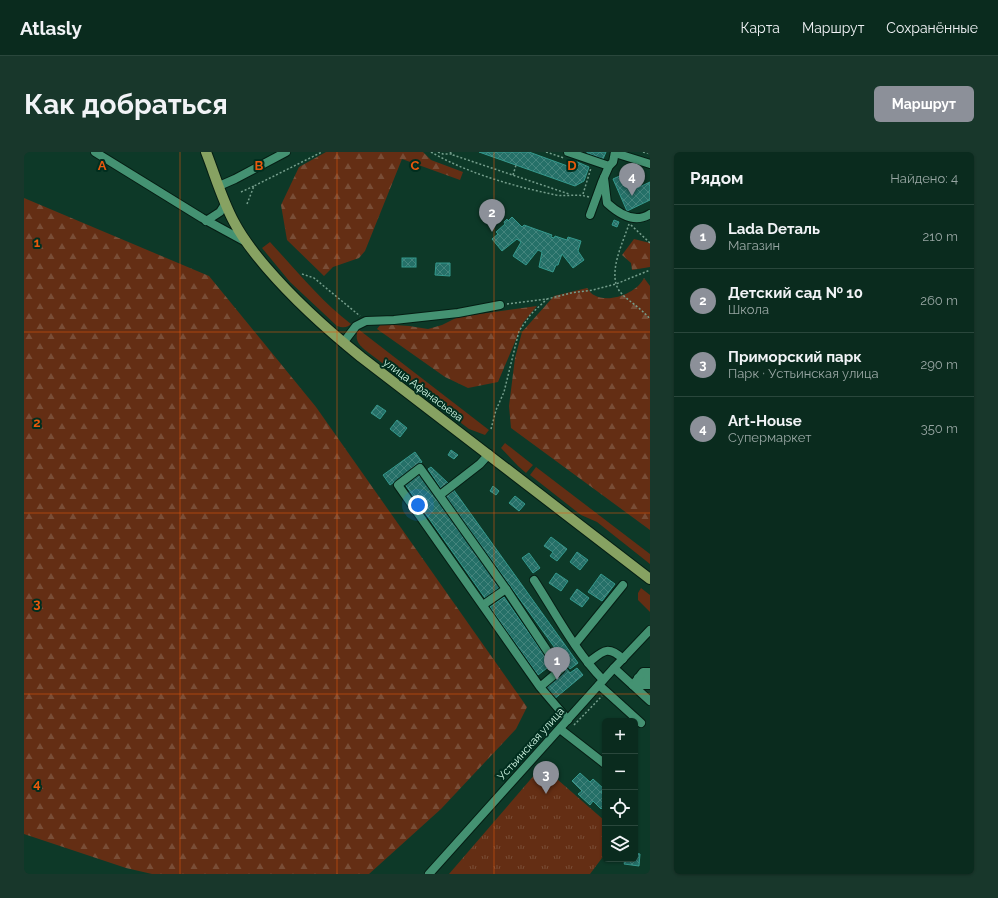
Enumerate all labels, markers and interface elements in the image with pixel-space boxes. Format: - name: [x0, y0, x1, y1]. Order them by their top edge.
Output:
- text: Atlasly: [20, 17, 82, 39]
- text: Карта: [741, 20, 780, 36]
- text: Маршрут: [802, 20, 864, 36]
- text: Сохранённые: [886, 20, 978, 36]
- button: Маршрут: [874, 86, 974, 122]
- text: Как добраться: [24, 88, 228, 121]
- text: A: [98, 158, 107, 173]
- text: B: [255, 158, 264, 173]
- text: C: [411, 158, 420, 173]
- text: D: [567, 158, 577, 173]
- pin: 4: [619, 163, 645, 196]
- text: Рядом: [690, 168, 743, 188]
- text: Найдено: 4: [890, 171, 958, 186]
- pin: 2: [479, 199, 505, 232]
- text: Lada Dеталь: [728, 220, 820, 238]
- text: 1: [700, 229, 706, 244]
- text: 210 m: [922, 229, 958, 244]
- text: 1: [34, 235, 41, 250]
- text: Магазин: [728, 238, 780, 253]
- text: Детский сад № 10: [728, 284, 863, 302]
- text: 2: [699, 293, 707, 308]
- text: 260 m: [920, 293, 958, 308]
- text: Школа: [728, 302, 769, 317]
- text: Приморский парк: [728, 348, 862, 366]
- street label: улица Афанасьева: [380, 356, 466, 424]
- text: 3: [699, 357, 707, 372]
- text: 290 m: [920, 357, 958, 372]
- text: Парк · Устьинская улица: [728, 366, 879, 381]
- text: Art-House: [728, 412, 802, 430]
- text: 2: [33, 415, 41, 430]
- text: 4: [699, 421, 707, 436]
- text: 350 m: [921, 421, 958, 436]
- text: Супермаркет: [728, 430, 811, 445]
- your location: [408, 495, 428, 515]
- text: 3: [33, 596, 41, 611]
- pin: 1: [544, 647, 570, 680]
- street label: Устьинская улица: [495, 705, 567, 783]
- map controls: [602, 718, 638, 862]
- button: +: [602, 718, 638, 754]
- button: −: [602, 754, 638, 790]
- pin: 3: [533, 761, 559, 794]
- text: 4: [33, 776, 41, 791]
- button: locate: [602, 790, 638, 826]
- button: layers: [602, 826, 638, 862]

